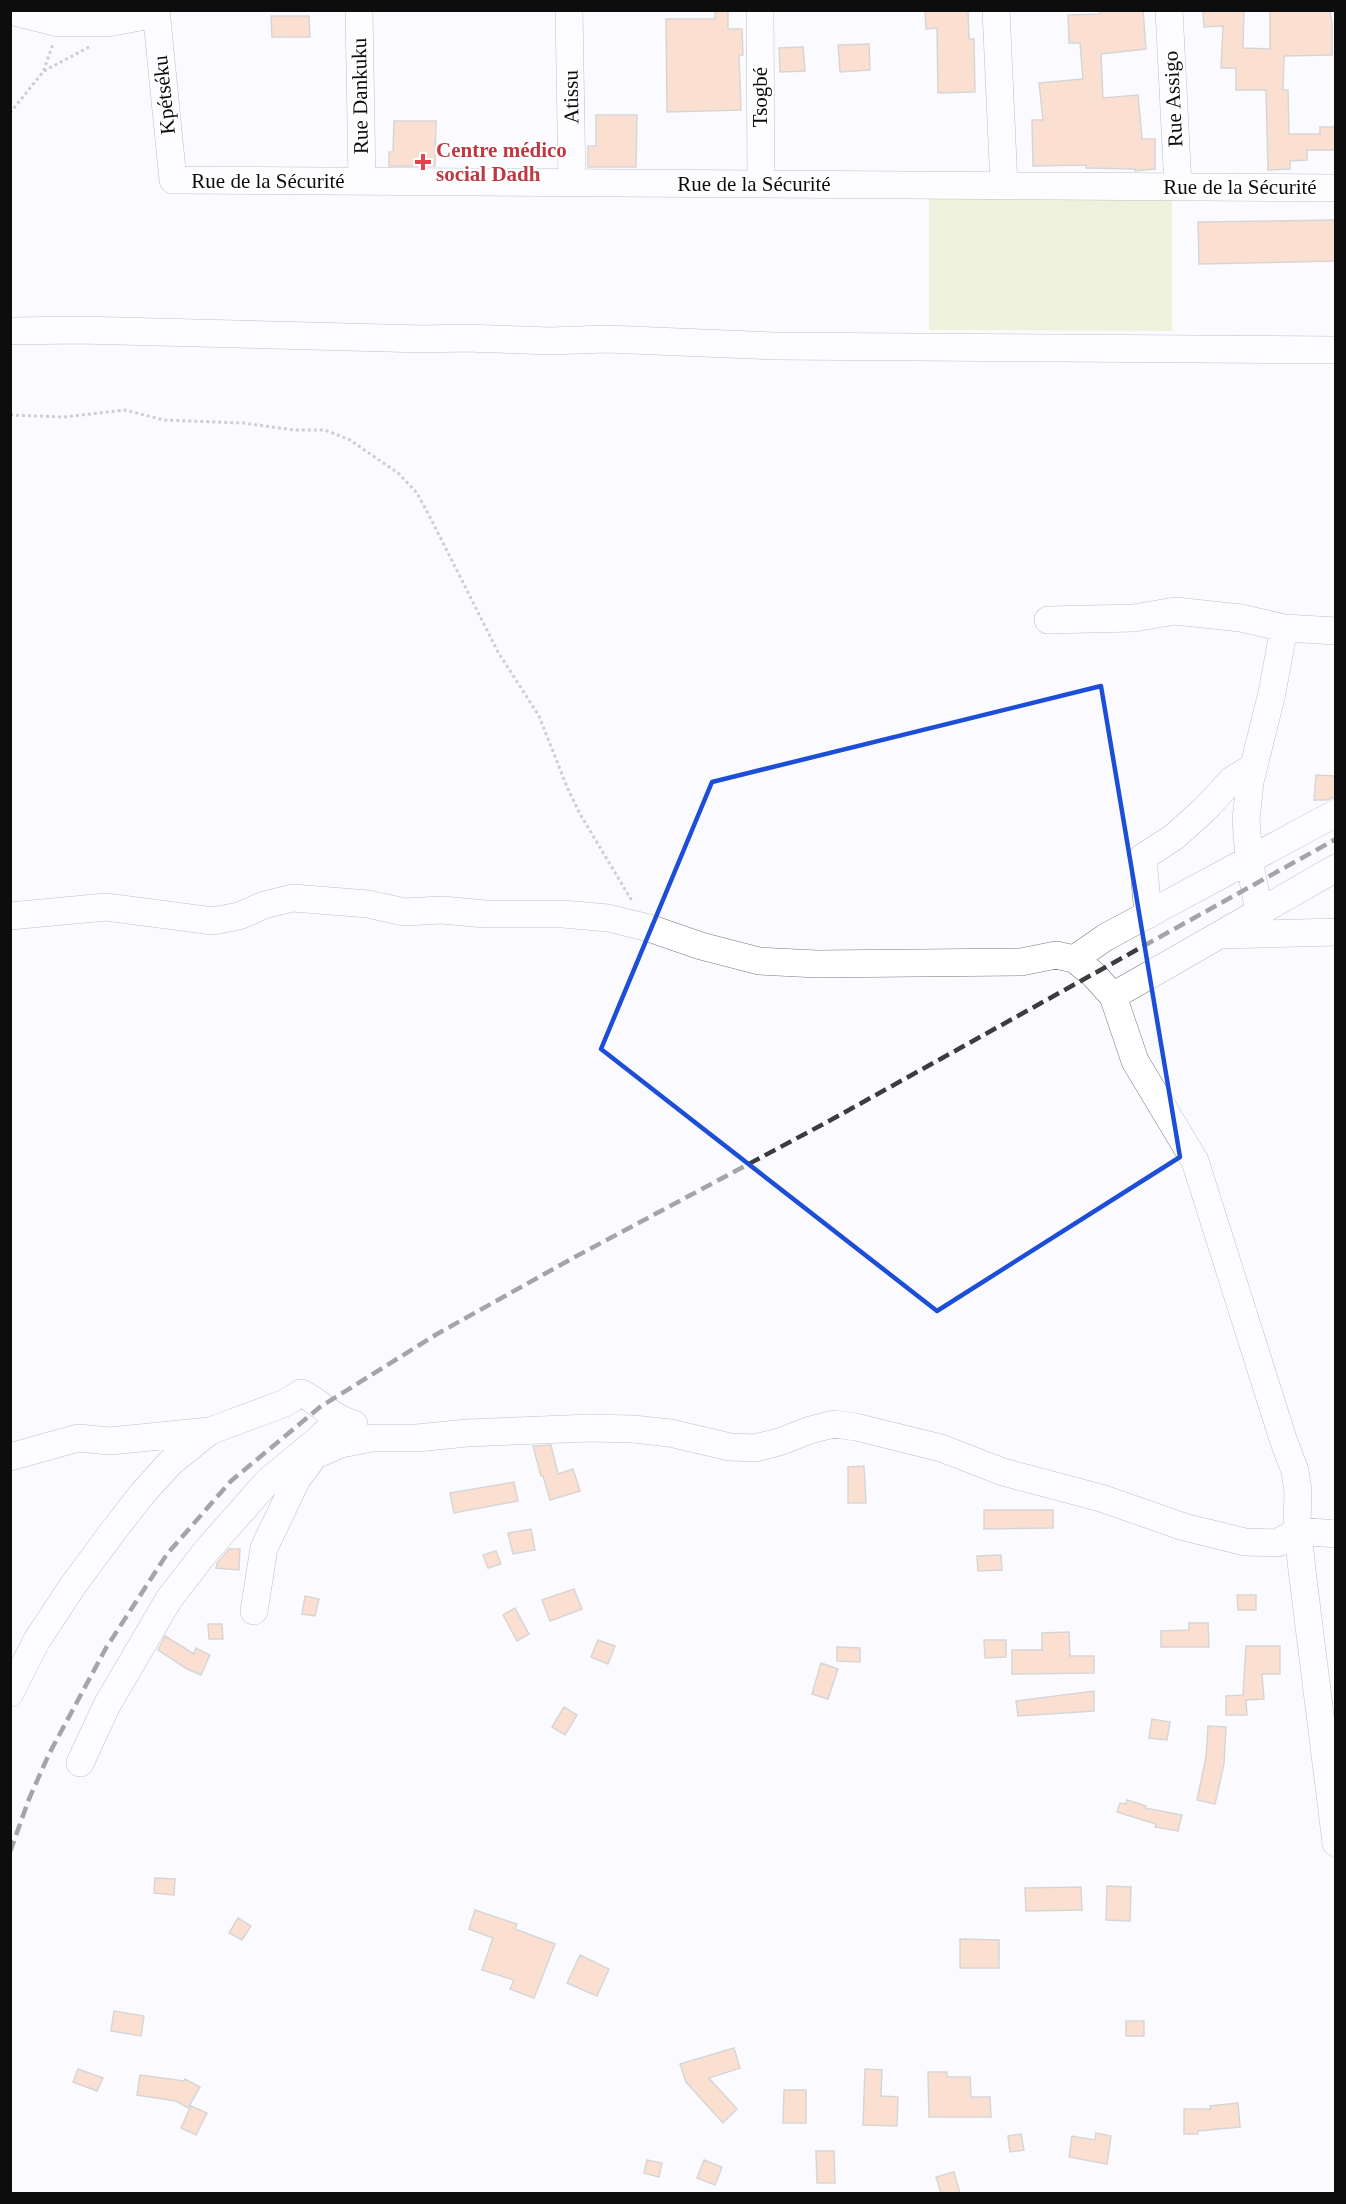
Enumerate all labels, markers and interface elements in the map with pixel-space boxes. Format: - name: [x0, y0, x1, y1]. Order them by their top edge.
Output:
- street label: Rue Dankuku: [347, 37, 373, 154]
- street label: Rue Assigo: [1158, 50, 1188, 148]
- street label: Kpétséku: [148, 54, 180, 136]
- street label: Tsogbé: [748, 67, 772, 127]
- street label: Atissu: [559, 69, 583, 124]
- place label: Centre médico social Dadh: [436, 138, 567, 186]
- marker: Centre médico social Dadh: [414, 153, 432, 171]
- street label: Rue de la Sécurité: [191, 169, 345, 193]
- street label: Rue de la Sécurité: [677, 172, 831, 196]
- street label: Rue de la Sécurité: [1163, 175, 1317, 199]

